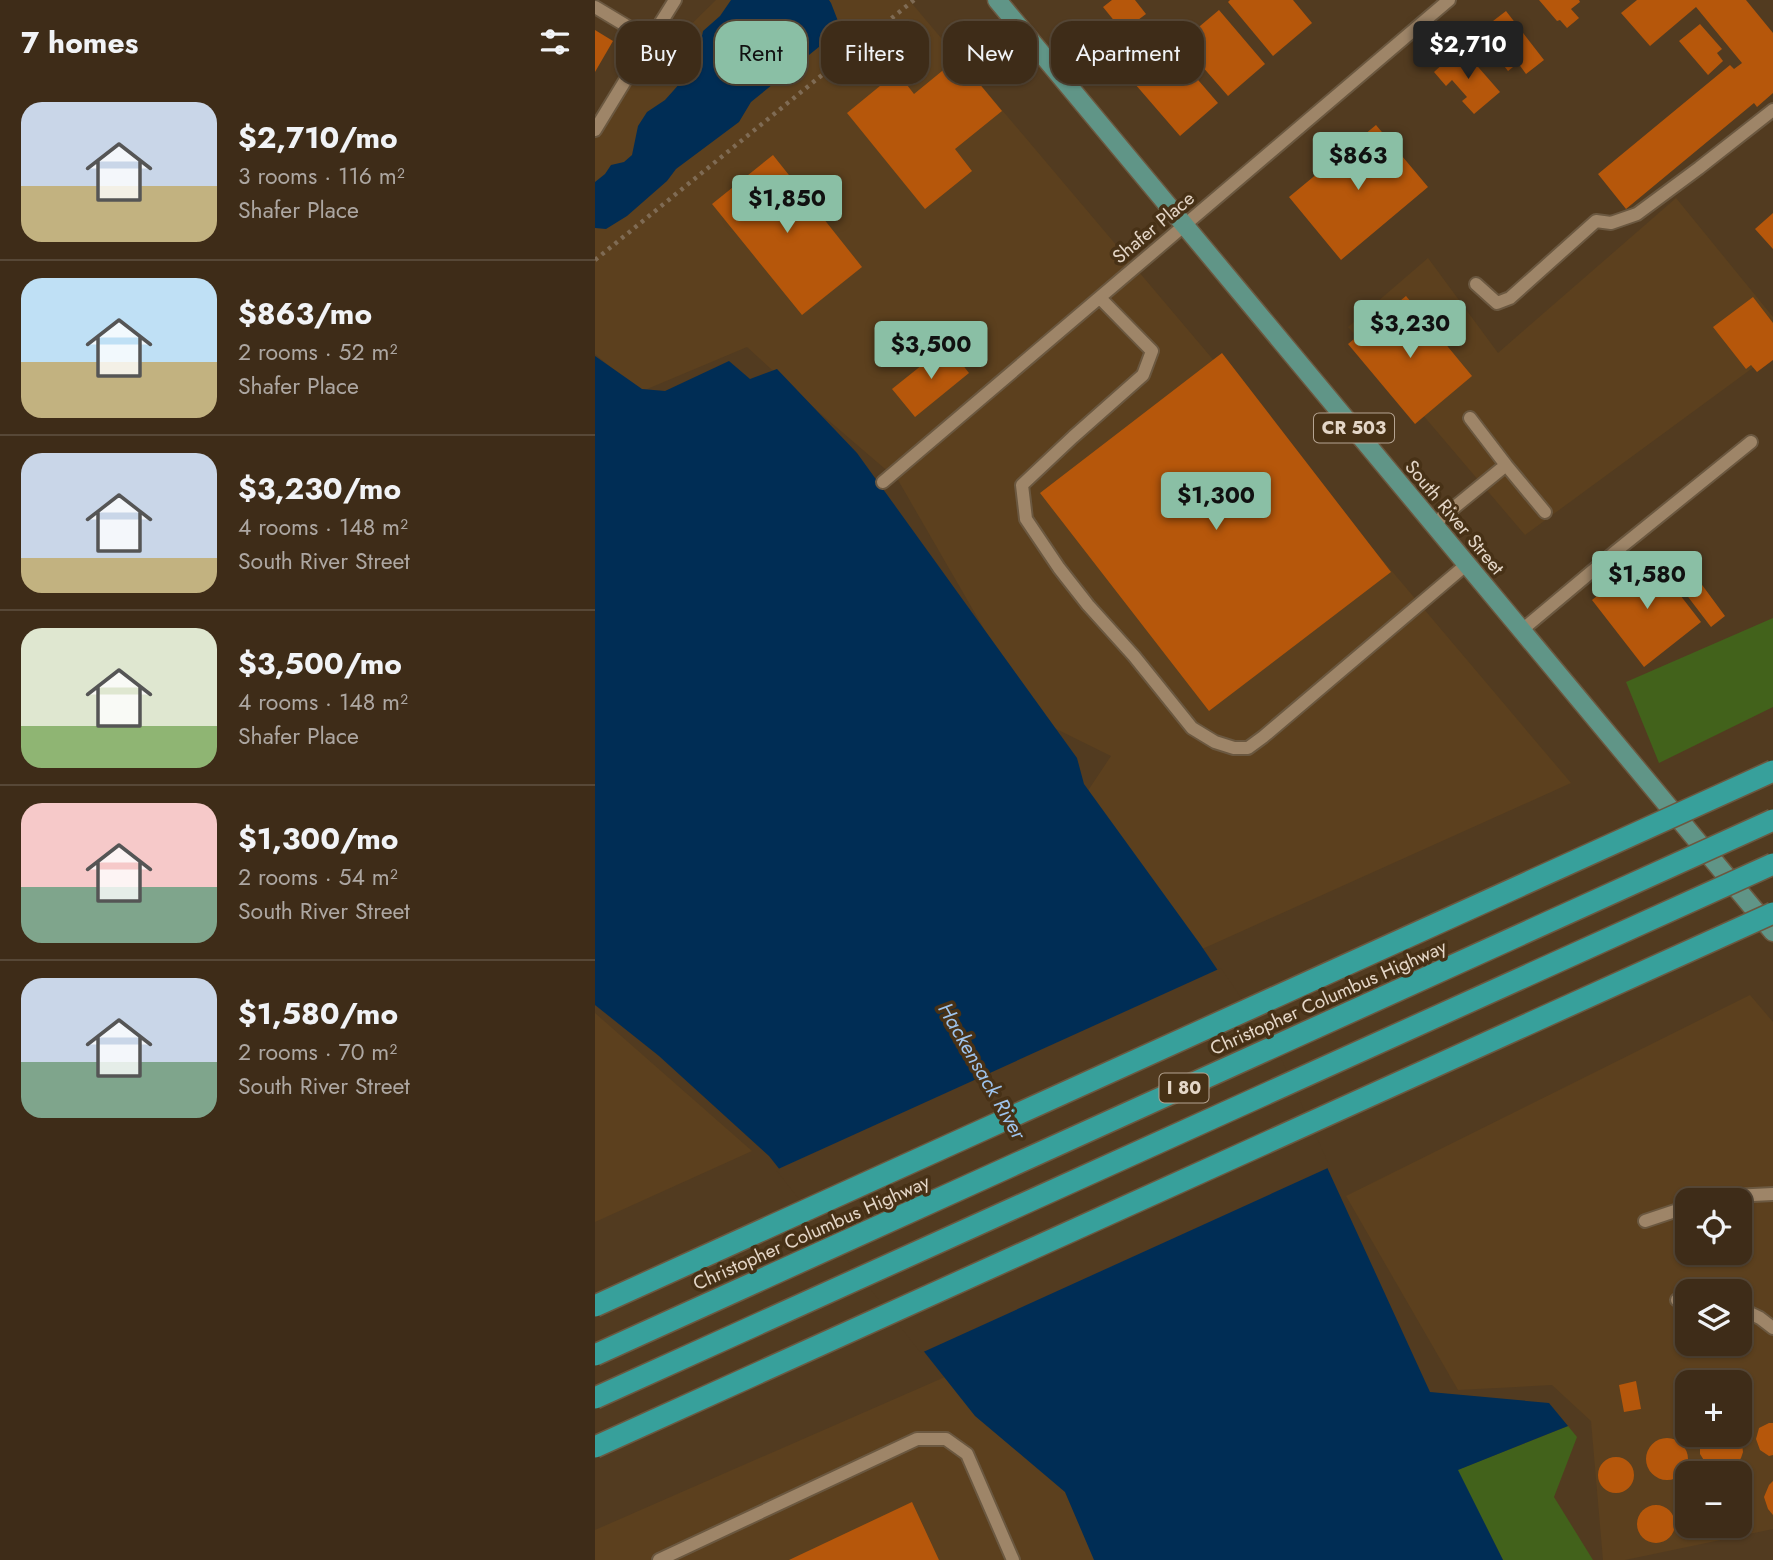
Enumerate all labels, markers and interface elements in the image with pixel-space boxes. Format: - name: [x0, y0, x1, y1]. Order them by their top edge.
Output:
- text: 7 homes: [21, 21, 138, 64]
- chip: Buy: [616, 21, 701, 84]
- chip: Rent: [715, 21, 807, 84]
- chip: Filters: [821, 21, 929, 84]
- chip: New: [943, 21, 1037, 84]
- chip: Apartment: [1051, 21, 1204, 84]
- pin: $2,710: [1411, 22, 1525, 81]
- icon: filters: [536, 23, 574, 61]
- text: $2,710: [1429, 27, 1507, 61]
- text: $2,710/mo: [238, 116, 398, 159]
- icon: home: [77, 130, 161, 214]
- pin: $863: [1317, 132, 1399, 192]
- text: $863: [1329, 138, 1387, 172]
- text: 3 rooms · 116 m²: [238, 159, 405, 193]
- pin: $1,850: [730, 176, 844, 235]
- text: $1,850: [748, 181, 826, 215]
- street label: Shafer Place: [1106, 185, 1200, 270]
- text: Shafer Place: [238, 193, 359, 227]
- text: $863/mo: [238, 292, 372, 335]
- pin: $3,230: [1353, 300, 1467, 360]
- icon: home: [77, 306, 161, 390]
- text: $3,230: [1370, 306, 1450, 340]
- pin: $3,500: [874, 322, 988, 381]
- text: $3,500: [891, 327, 971, 361]
- text: 2 rooms · 52 m²: [238, 335, 397, 369]
- text: Shafer Place: [238, 369, 359, 403]
- road number: CR 503: [1314, 414, 1394, 442]
- street label: South River Street: [1399, 454, 1511, 581]
- text: $3,230/mo: [238, 467, 401, 510]
- pin: $1,300: [1159, 472, 1273, 532]
- text: $1,300: [1177, 478, 1255, 512]
- icon: home: [77, 481, 161, 565]
- text: 4 rooms · 148 m²: [238, 510, 408, 544]
- text: South River Street: [238, 544, 410, 578]
- pin: $1,580: [1590, 552, 1704, 611]
- text: $1,580: [1608, 557, 1686, 591]
- text: $3,500/mo: [238, 642, 402, 685]
- icon: home: [77, 656, 161, 740]
- text: 4 rooms · 148 m²: [238, 685, 408, 719]
- text: Shafer Place: [238, 719, 359, 753]
- text: $1,300/mo: [238, 817, 398, 860]
- icon: home: [77, 831, 161, 915]
- text: 2 rooms · 54 m²: [238, 860, 398, 894]
- text: South River Street: [238, 894, 410, 928]
- street label: Christopher Columbus Highway: [1206, 933, 1451, 1062]
- text: $1,580/mo: [238, 992, 398, 1035]
- water label: Hackensack River: [931, 997, 1034, 1146]
- icon: home: [77, 1006, 161, 1090]
- text: 2 rooms · 70 m²: [238, 1035, 397, 1069]
- text: South River Street: [238, 1069, 410, 1103]
- road number: I 80: [1159, 1073, 1209, 1102]
- street label: Christopher Columbus Highway: [689, 1168, 934, 1297]
- map controls: [1675, 1188, 1752, 1538]
- button: locate: [1675, 1188, 1752, 1265]
- button: layers: [1675, 1279, 1752, 1356]
- button: +: [1675, 1370, 1752, 1447]
- button: −: [1675, 1461, 1752, 1538]

